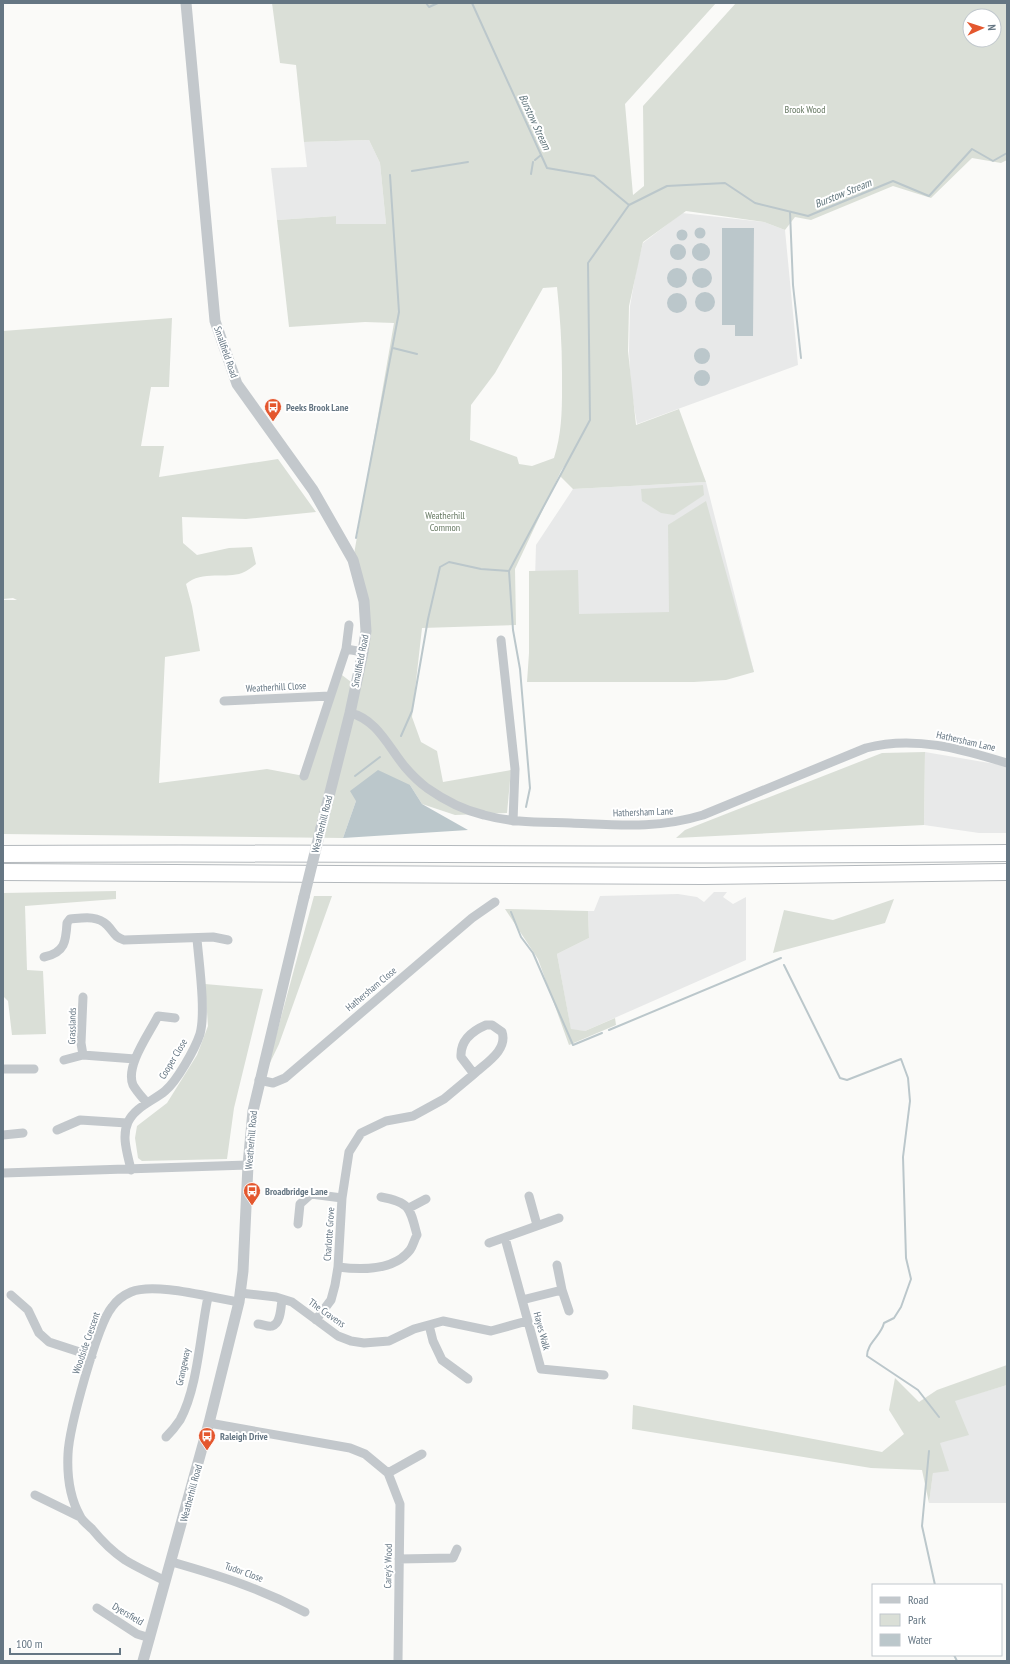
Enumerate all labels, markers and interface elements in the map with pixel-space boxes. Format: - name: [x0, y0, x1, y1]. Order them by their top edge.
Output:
- north arrow: [962, 8, 1002, 48]
- text: N: [985, 24, 999, 31]
- water label: Burstow Stream: [516, 92, 554, 153]
- park label: Brook Wood: [784, 103, 826, 116]
- water label: Burstow Stream: [813, 175, 874, 211]
- street label: Smallfield Road: [211, 324, 241, 380]
- bus stop icon: Peeks Brook Lane: [263, 397, 283, 422]
- place label: Peeks Brook Lane: [286, 401, 349, 414]
- park label: Weatherhill Common: [425, 509, 466, 534]
- street label: Smallfield Road: [348, 633, 372, 689]
- street label: Weatherhill Close: [245, 679, 307, 695]
- street label: Hathersham Lane: [935, 728, 997, 754]
- street label: Weatherhill Road: [309, 794, 335, 854]
- street label: Hathersham Lane: [613, 804, 673, 820]
- street label: Hathersham Close: [343, 964, 399, 1014]
- street label: Grasslands: [65, 1007, 79, 1045]
- street label: Cooper Close: [156, 1036, 190, 1082]
- street label: Weatherhill Road: [242, 1110, 260, 1170]
- bus stop icon: Broadbridge Lane: [242, 1181, 262, 1206]
- place label: Broadbridge Lane: [265, 1185, 328, 1198]
- street label: Charlotte Grove: [321, 1207, 337, 1261]
- street label: The Cravens: [306, 1296, 348, 1331]
- street label: Woodside Crescent: [69, 1310, 103, 1376]
- street label: Hayes Walk: [531, 1310, 553, 1352]
- street label: Grangeway: [173, 1347, 193, 1387]
- bus stop icon: Raleigh Drive: [197, 1426, 217, 1451]
- place label: Raleigh Drive: [220, 1430, 268, 1443]
- street label: Weatherhill Road: [177, 1463, 205, 1523]
- street label: Carey's Wood: [381, 1543, 395, 1589]
- street label: Tudor Close: [223, 1559, 265, 1585]
- legend: [872, 1584, 1002, 1656]
- text: Road: [908, 1592, 928, 1607]
- street label: Dyersfield: [110, 1600, 146, 1628]
- text: Park: [908, 1612, 926, 1627]
- scale bar: [10, 1630, 120, 1656]
- text: Water: [908, 1632, 933, 1647]
- text: 100 m: [16, 1636, 43, 1651]

